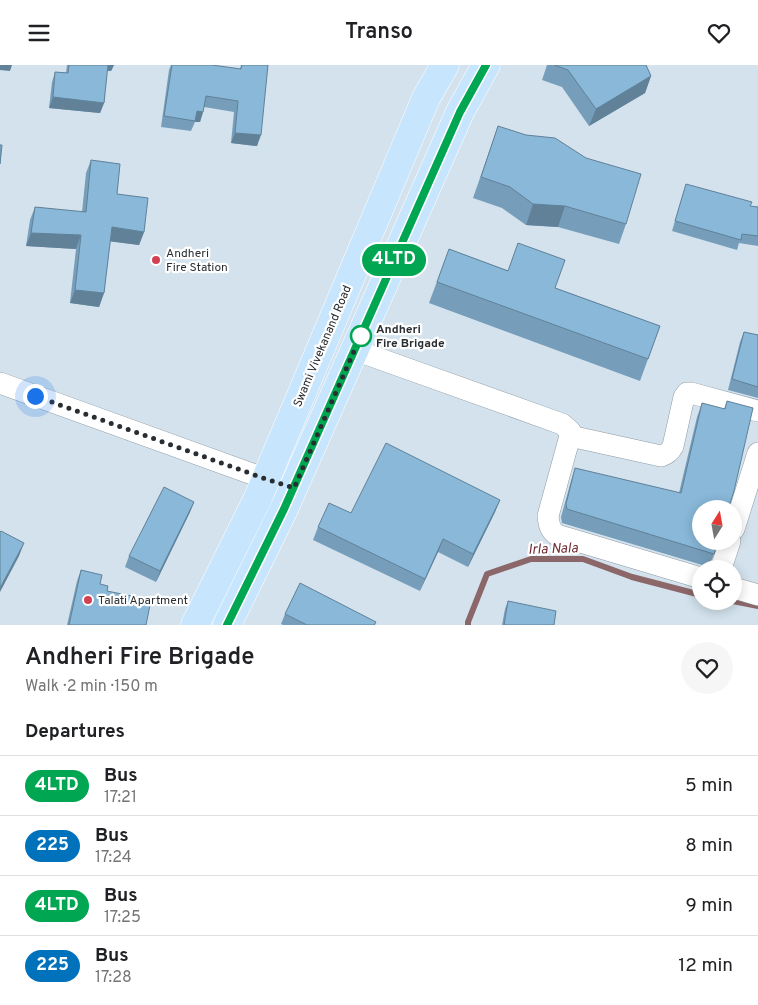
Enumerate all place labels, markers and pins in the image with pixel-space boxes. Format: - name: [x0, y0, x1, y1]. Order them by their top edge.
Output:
- place label: Andheri Fire Station: [166, 246, 228, 276]
- marker: Andheri Fire Station: [150, 254, 162, 266]
- place label: Andheri Fire Brigade: [376, 322, 445, 352]
- marker: Andheri Fire Brigade: [350, 325, 372, 347]
- place label: Talati Apartment: [98, 593, 188, 609]
- marker: Talati Apartment: [82, 594, 94, 606]

